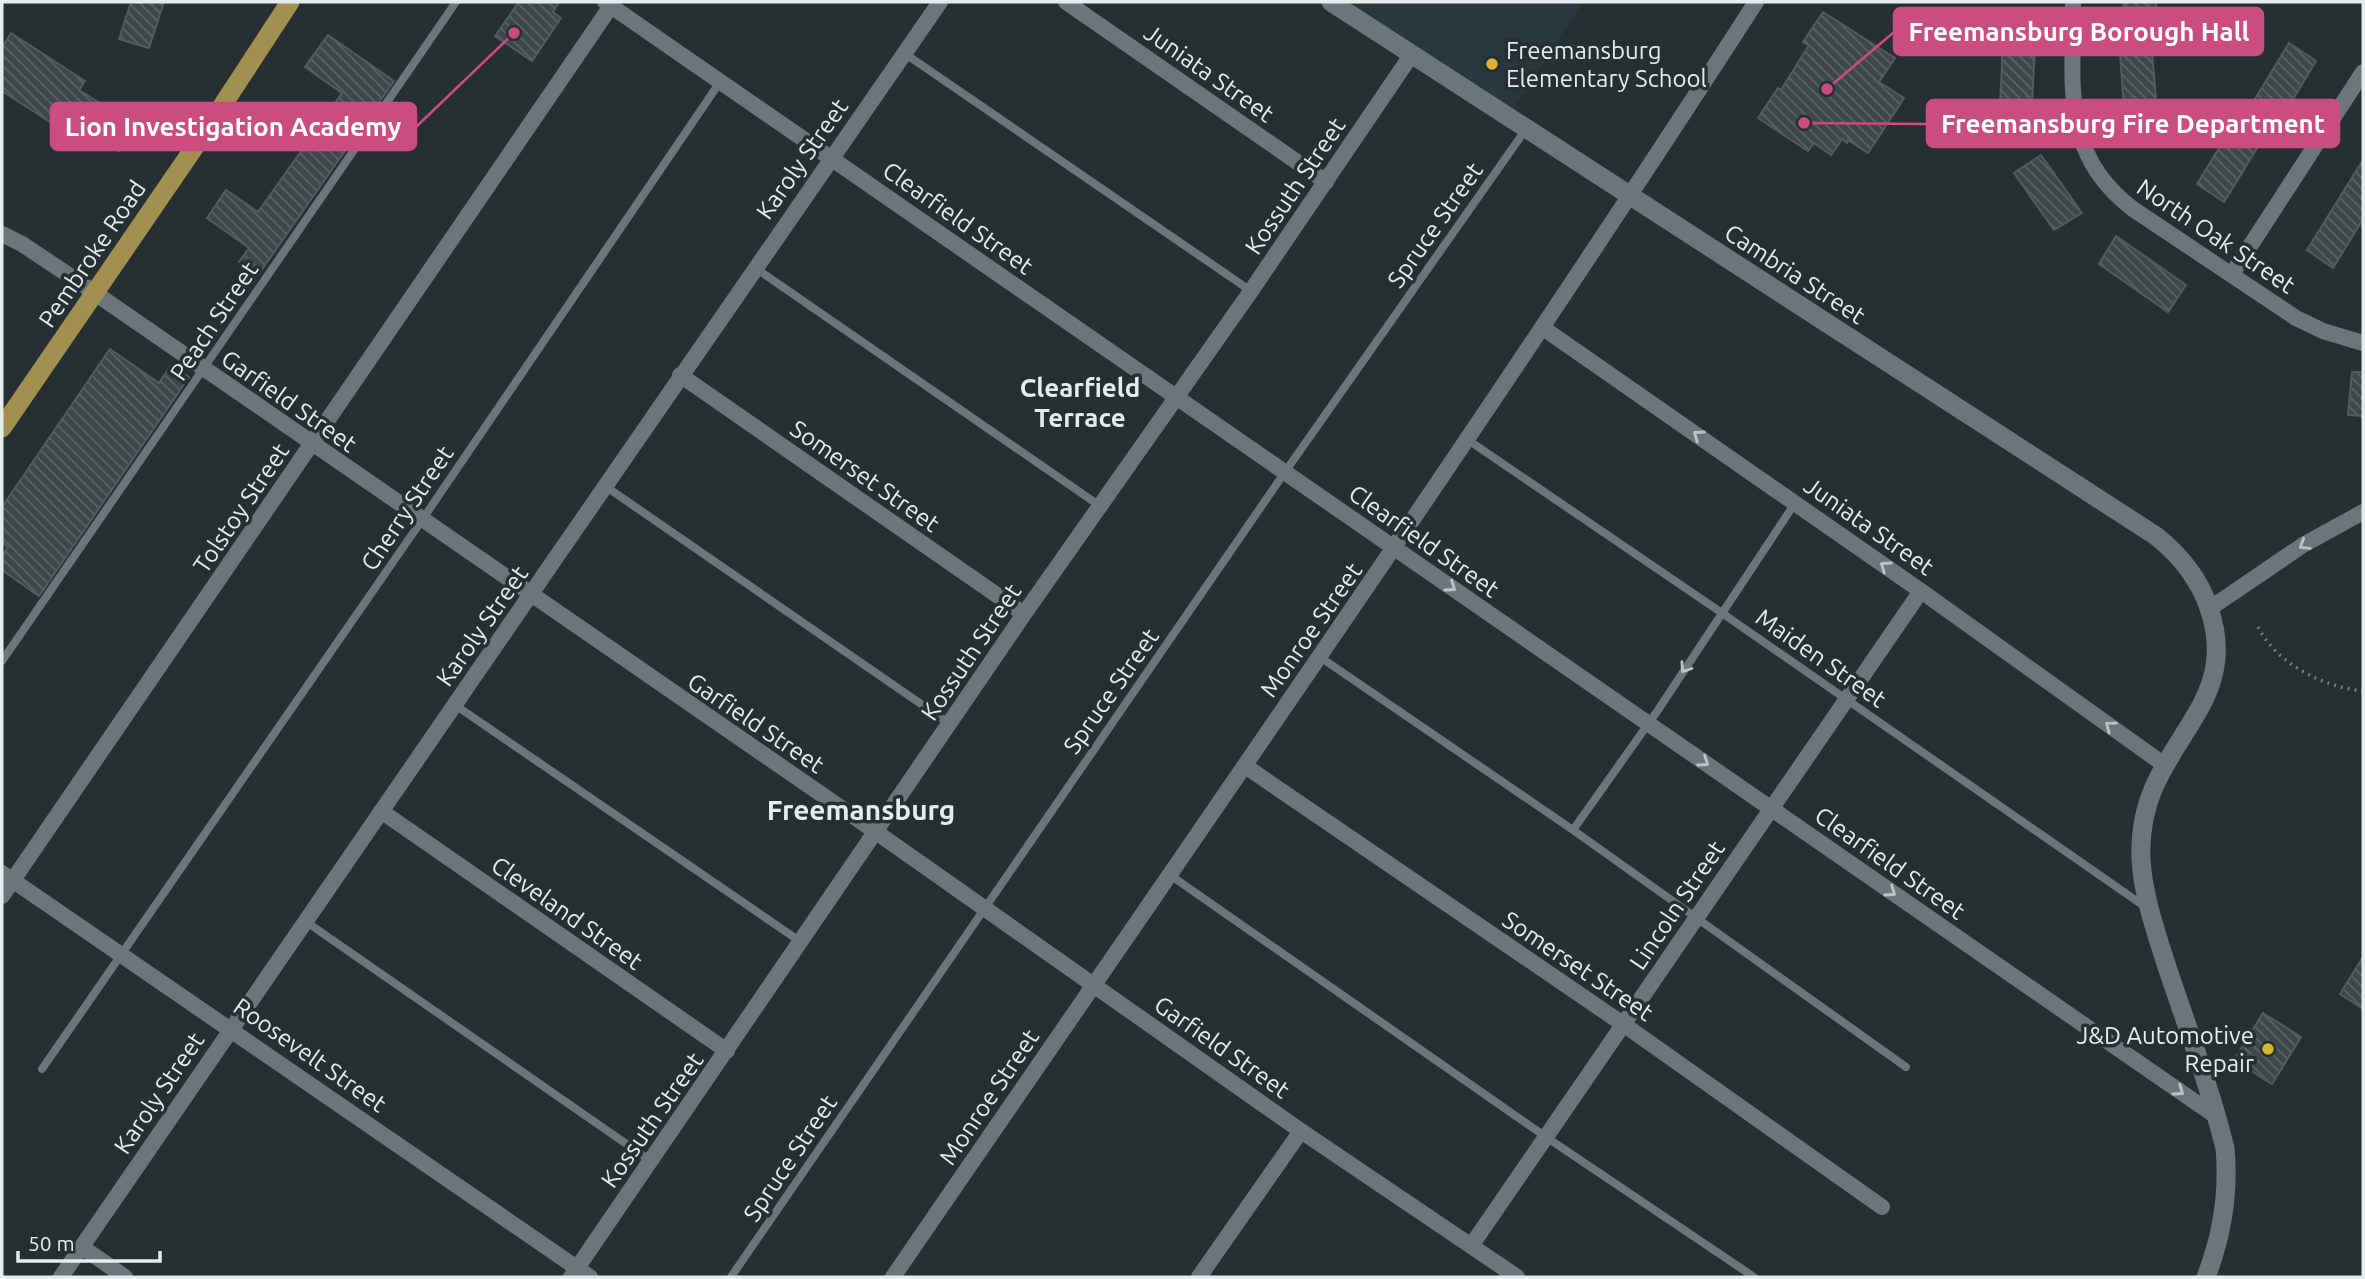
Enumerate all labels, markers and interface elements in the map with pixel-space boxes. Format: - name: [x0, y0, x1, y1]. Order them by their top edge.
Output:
- callout: Freemansburg Borough Hall: [1894, 8, 2263, 55]
- text: Freemansburg Borough Hall: [1909, 17, 2250, 46]
- street label: Juniata Street: [1139, 18, 1279, 128]
- place label: Freemansburg Elementary School: [1506, 37, 1707, 92]
- marker: Freemansburg Elementary School: [1484, 56, 1500, 72]
- street label: Karoly Street: [751, 93, 854, 224]
- callout: Freemansburg Fire Department: [1927, 100, 2339, 147]
- callout: Lion Investigation Academy: [51, 103, 416, 150]
- text: Freemansburg Fire Department: [1941, 109, 2325, 138]
- text: Lion Investigation Academy: [65, 112, 402, 141]
- street label: Kossuth Street: [1239, 112, 1351, 259]
- street label: Clearfield Street: [878, 156, 1039, 280]
- street label: Spruce Street: [1382, 157, 1488, 293]
- street label: North Oak Street: [2132, 173, 2300, 299]
- street label: Pembroke Road: [33, 176, 151, 332]
- street label: Cambria Street: [1720, 219, 1871, 330]
- street label: Peach Street: [165, 256, 264, 385]
- street label: Garfield Street: [216, 345, 362, 458]
- district label: Clearfield Terrace: [1020, 373, 1140, 432]
- street label: Somerset Street: [785, 415, 945, 538]
- one-way arrow: [1693, 431, 1706, 443]
- street label: Tolstoy Street: [188, 438, 295, 578]
- street label: Cherry Street: [355, 440, 459, 575]
- street label: Juniata Street: [1799, 471, 1939, 581]
- street label: Clearfield Street: [1344, 479, 1505, 603]
- one-way arrow: [2298, 536, 2311, 549]
- street label: Monroe Street: [1255, 557, 1368, 702]
- street label: Karoly Street: [431, 560, 534, 691]
- one-way arrow: [1880, 562, 1893, 574]
- street label: Kossuth Street: [915, 578, 1027, 725]
- one-way arrow: [1443, 579, 1456, 591]
- street label: Maiden Street: [1751, 603, 1892, 713]
- street label: Spruce Street: [1058, 623, 1164, 759]
- one-way arrow: [1681, 660, 1694, 673]
- street label: Garfield Street: [683, 668, 830, 779]
- one-way arrow: [2105, 722, 2118, 734]
- one-way arrow: [1696, 754, 1709, 766]
- district label: Freemansburg: [767, 794, 955, 825]
- street label: Clearfield Street: [1810, 801, 1971, 925]
- street label: Lincoln Street: [1624, 835, 1730, 974]
- street label: Cleveland Street: [486, 851, 648, 975]
- one-way arrow: [1884, 884, 1897, 897]
- street label: Somerset Street: [1498, 906, 1659, 1027]
- street label: Garfield Street: [1149, 991, 1295, 1104]
- street label: Roosevelt Street: [229, 992, 392, 1118]
- place label: J&D Automotive Repair: [2076, 1022, 2254, 1077]
- street label: Monroe Street: [934, 1024, 1045, 1170]
- street label: Karoly Street: [109, 1027, 210, 1159]
- marker: J&D Automotive Repair: [2260, 1041, 2276, 1057]
- street label: Kossuth Street: [595, 1047, 709, 1193]
- one-way arrow: [2171, 1083, 2184, 1095]
- street label: Spruce Street: [738, 1089, 842, 1226]
- scale bar: [18, 1220, 159, 1264]
- text: 50 m: [28, 1231, 75, 1255]

